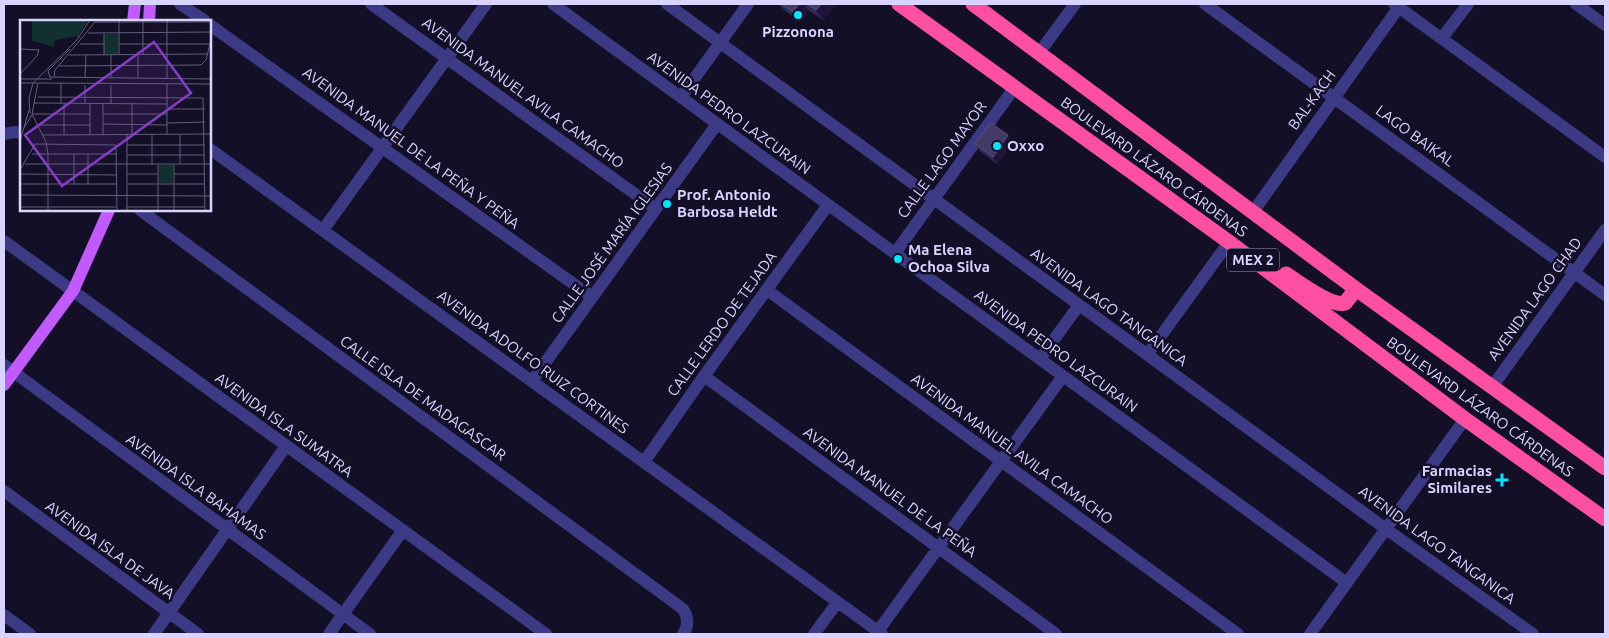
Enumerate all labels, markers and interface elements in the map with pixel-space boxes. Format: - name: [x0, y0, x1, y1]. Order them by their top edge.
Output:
- marker: Pizzonona: [792, 9, 804, 21]
- street label: AVENIDA MANUEL AVILA CAMACHO: [419, 14, 627, 172]
- inset map: [20, 20, 211, 211]
- place label: Pizzonona: [762, 23, 834, 40]
- street label: AVENIDA PEDRO LAZCURAIN: [645, 48, 814, 177]
- street label: AVENIDA MANUEL DE LA PEÑA Y PEÑA: [300, 63, 523, 232]
- street label: BAL-KACH: [1284, 67, 1339, 133]
- street label: BOULEVARD LÁZARO CÁRDENAS: [1058, 93, 1251, 240]
- street label: CALLE LAGO MAYOR: [894, 98, 990, 221]
- street label: LAGO BAIKAL: [1373, 101, 1458, 170]
- place label: Oxxo: [1007, 137, 1044, 154]
- marker: Oxxo: [991, 140, 1003, 152]
- street label: CALLE JOSÉ MARÍA IGLESIAS: [548, 159, 675, 326]
- place label: Prof. Antonio Barbosa Heldt: [677, 186, 778, 220]
- marker: Prof. Antonio Barbosa Heldt: [661, 198, 673, 210]
- street label: AVENIDA LAGO CHAD: [1484, 234, 1585, 363]
- place label: Ma Elena Ochoa Silva: [908, 241, 990, 275]
- street label: AVENIDA LAGO TANGANICA: [1028, 244, 1191, 369]
- street label: CALLE LERDO DE TEJADA: [664, 248, 780, 399]
- road number: MEX 2: [1227, 248, 1279, 272]
- marker: Ma Elena Ochoa Silva: [892, 253, 904, 265]
- street label: AVENIDA ADOLFO RUIZ CORTINES: [434, 286, 632, 437]
- street label: AVENIDA PEDRO LAZCURAIN: [972, 286, 1141, 415]
- street label: CALLE ISLA DE MADAGASCAR: [337, 332, 510, 464]
- street label: BOULEVARD LÁZARO CÁRDENAS: [1384, 333, 1577, 480]
- street label: AVENIDA ISLA SUMATRA: [212, 369, 357, 480]
- street label: AVENIDA MANUEL AVILA CAMACHO: [908, 370, 1116, 528]
- street label: AVENIDA MANUEL DE LA PEÑA: [800, 423, 980, 560]
- street label: AVENIDA ISLA BAHAMAS: [123, 430, 270, 543]
- place label: Farmacias Similares: [1422, 462, 1492, 496]
- marker: Farmacias Similares: [1496, 474, 1508, 486]
- street label: AVENIDA LAGO TANGANICA: [1356, 482, 1519, 607]
- street label: AVENIDA ISLA DE JAVA: [42, 497, 178, 602]

